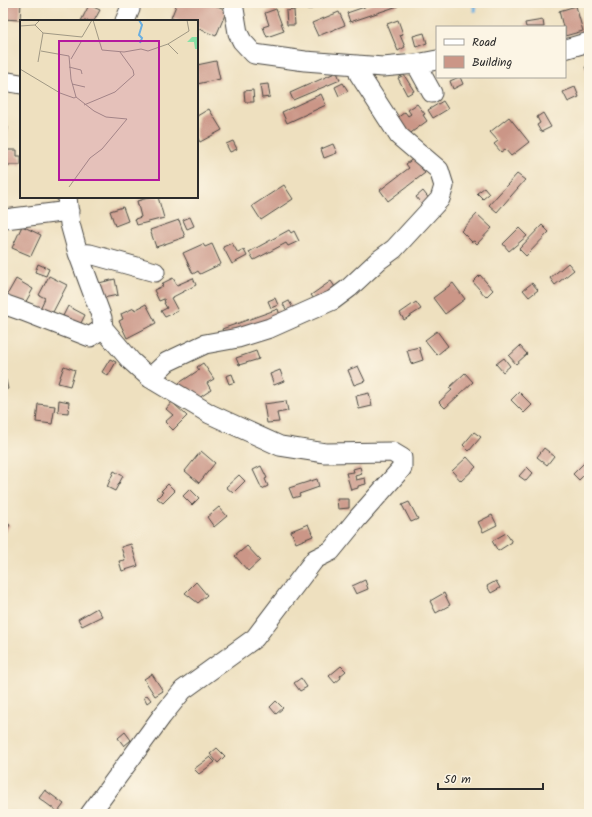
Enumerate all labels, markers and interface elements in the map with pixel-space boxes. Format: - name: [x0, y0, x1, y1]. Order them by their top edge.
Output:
- inset map: [20, 20, 198, 198]
- legend: [436, 26, 566, 78]
- text: Road: [472, 33, 497, 52]
- text: Building: [472, 53, 512, 72]
- scale bar: [438, 765, 543, 791]
- text: 50 m: [444, 770, 471, 789]

